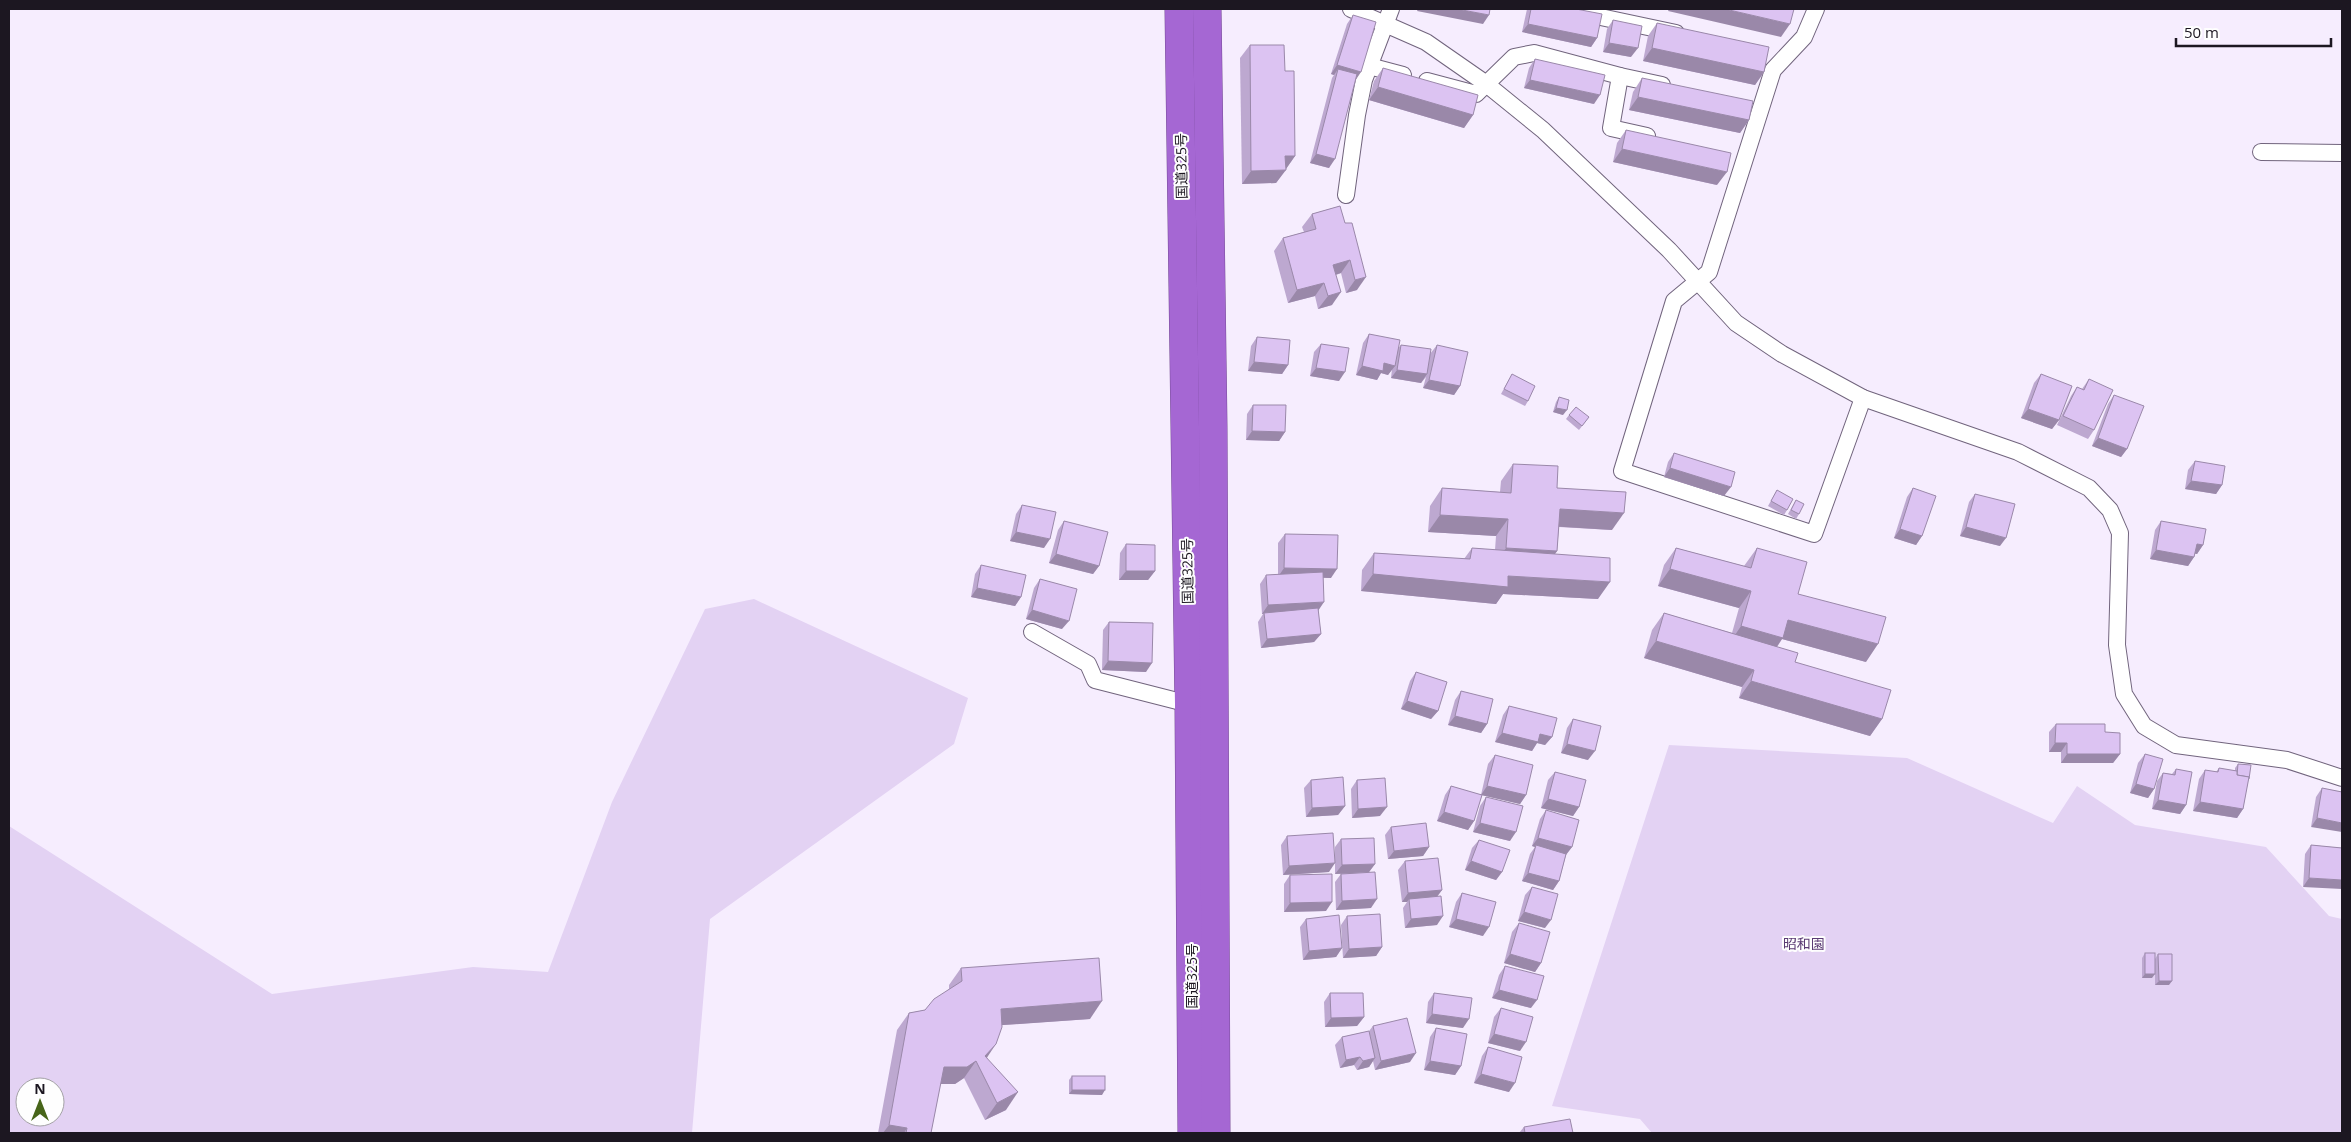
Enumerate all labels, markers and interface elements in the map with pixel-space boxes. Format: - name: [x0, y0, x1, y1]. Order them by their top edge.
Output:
- scale bar: [2176, 15, 2331, 47]
- text: 50 m: [2184, 22, 2219, 42]
- street label: 国道325号: [1171, 133, 1191, 199]
- street label: 国道325号: [1177, 538, 1197, 604]
- park label: 昭和園: [1783, 934, 1825, 953]
- street label: 国道325号: [1182, 943, 1201, 1009]
- north arrow: [15, 1077, 65, 1127]
- text: N: [34, 1079, 46, 1098]

